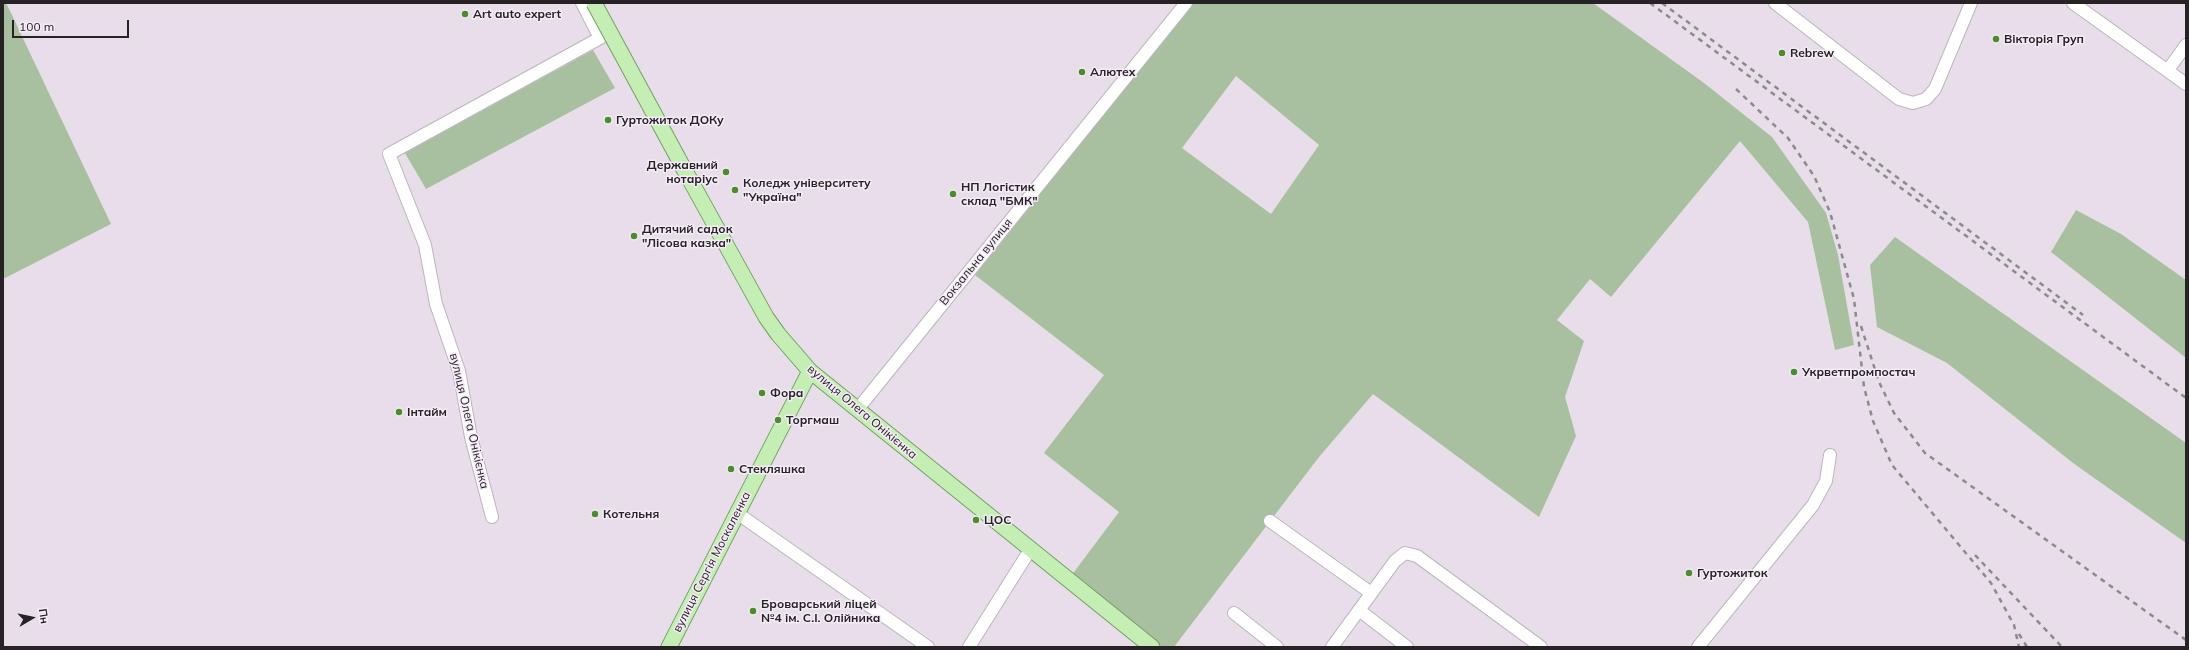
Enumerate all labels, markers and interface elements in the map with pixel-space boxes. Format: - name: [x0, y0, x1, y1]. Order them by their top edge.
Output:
- place label: Art auto expert: [473, 7, 561, 21]
- marker: Art auto expert: [460, 9, 470, 19]
- scale bar: [14, 12, 131, 38]
- text: 100 m: [19, 19, 54, 34]
- place label: Вікторія Груп: [2004, 32, 2084, 46]
- marker: Вікторія Груп: [1991, 34, 2001, 44]
- place label: Rebrew: [1790, 46, 1834, 60]
- marker: Rebrew: [1777, 48, 1787, 58]
- place label: Алютех: [1090, 65, 1135, 79]
- marker: Алютех: [1077, 67, 1087, 77]
- place label: Гуртожиток ДОКу: [616, 113, 724, 127]
- marker: Гуртожиток ДОКу: [603, 115, 613, 125]
- place label: Державний нотаріус: [647, 158, 718, 186]
- marker: Державний нотаріус: [721, 167, 731, 177]
- place label: Коледж університету "Україна": [743, 176, 871, 204]
- place label: НП Логістик склад "БМК": [961, 180, 1038, 208]
- marker: Коледж університету "Україна": [730, 185, 740, 195]
- marker: НП Логістик склад "БМК": [948, 189, 958, 199]
- street label: Вокзальна вулиця: [937, 216, 1015, 308]
- place label: Дитячий садок "Лісова казка": [642, 222, 732, 250]
- marker: Дитячий садок "Лісова казка": [629, 231, 639, 241]
- street label: вулиця Олега Онікієнка: [446, 352, 492, 490]
- street label: вулиця Олега Онікієнка: [804, 362, 920, 462]
- place label: Укрветпромпостач: [1802, 365, 1915, 379]
- marker: Укрветпромпостач: [1789, 367, 1799, 377]
- place label: Фора: [770, 386, 803, 400]
- marker: Фора: [757, 388, 767, 398]
- place label: Інтайм: [407, 405, 447, 419]
- marker: Інтайм: [394, 407, 404, 417]
- place label: Торгмаш: [786, 413, 839, 427]
- marker: Торгмаш: [773, 415, 783, 425]
- place label: Стекляшка: [739, 462, 805, 476]
- marker: Стекляшка: [726, 464, 736, 474]
- street label: вулиця Сергія Москаленка: [670, 489, 754, 635]
- place label: Котельня: [603, 507, 659, 521]
- marker: Котельня: [590, 509, 600, 519]
- place label: ЦОС: [984, 513, 1012, 527]
- marker: ЦОС: [971, 515, 981, 525]
- place label: Гуртожиток: [1697, 566, 1768, 580]
- marker: Гуртожиток: [1684, 568, 1694, 578]
- place label: Броварський ліцей №4 ім. С.І. Олійника: [761, 597, 880, 625]
- north arrow: [12, 598, 52, 638]
- marker: Броварський ліцей №4 ім. С.І. Олійника: [748, 606, 758, 616]
- text: Пн: [36, 607, 52, 625]

